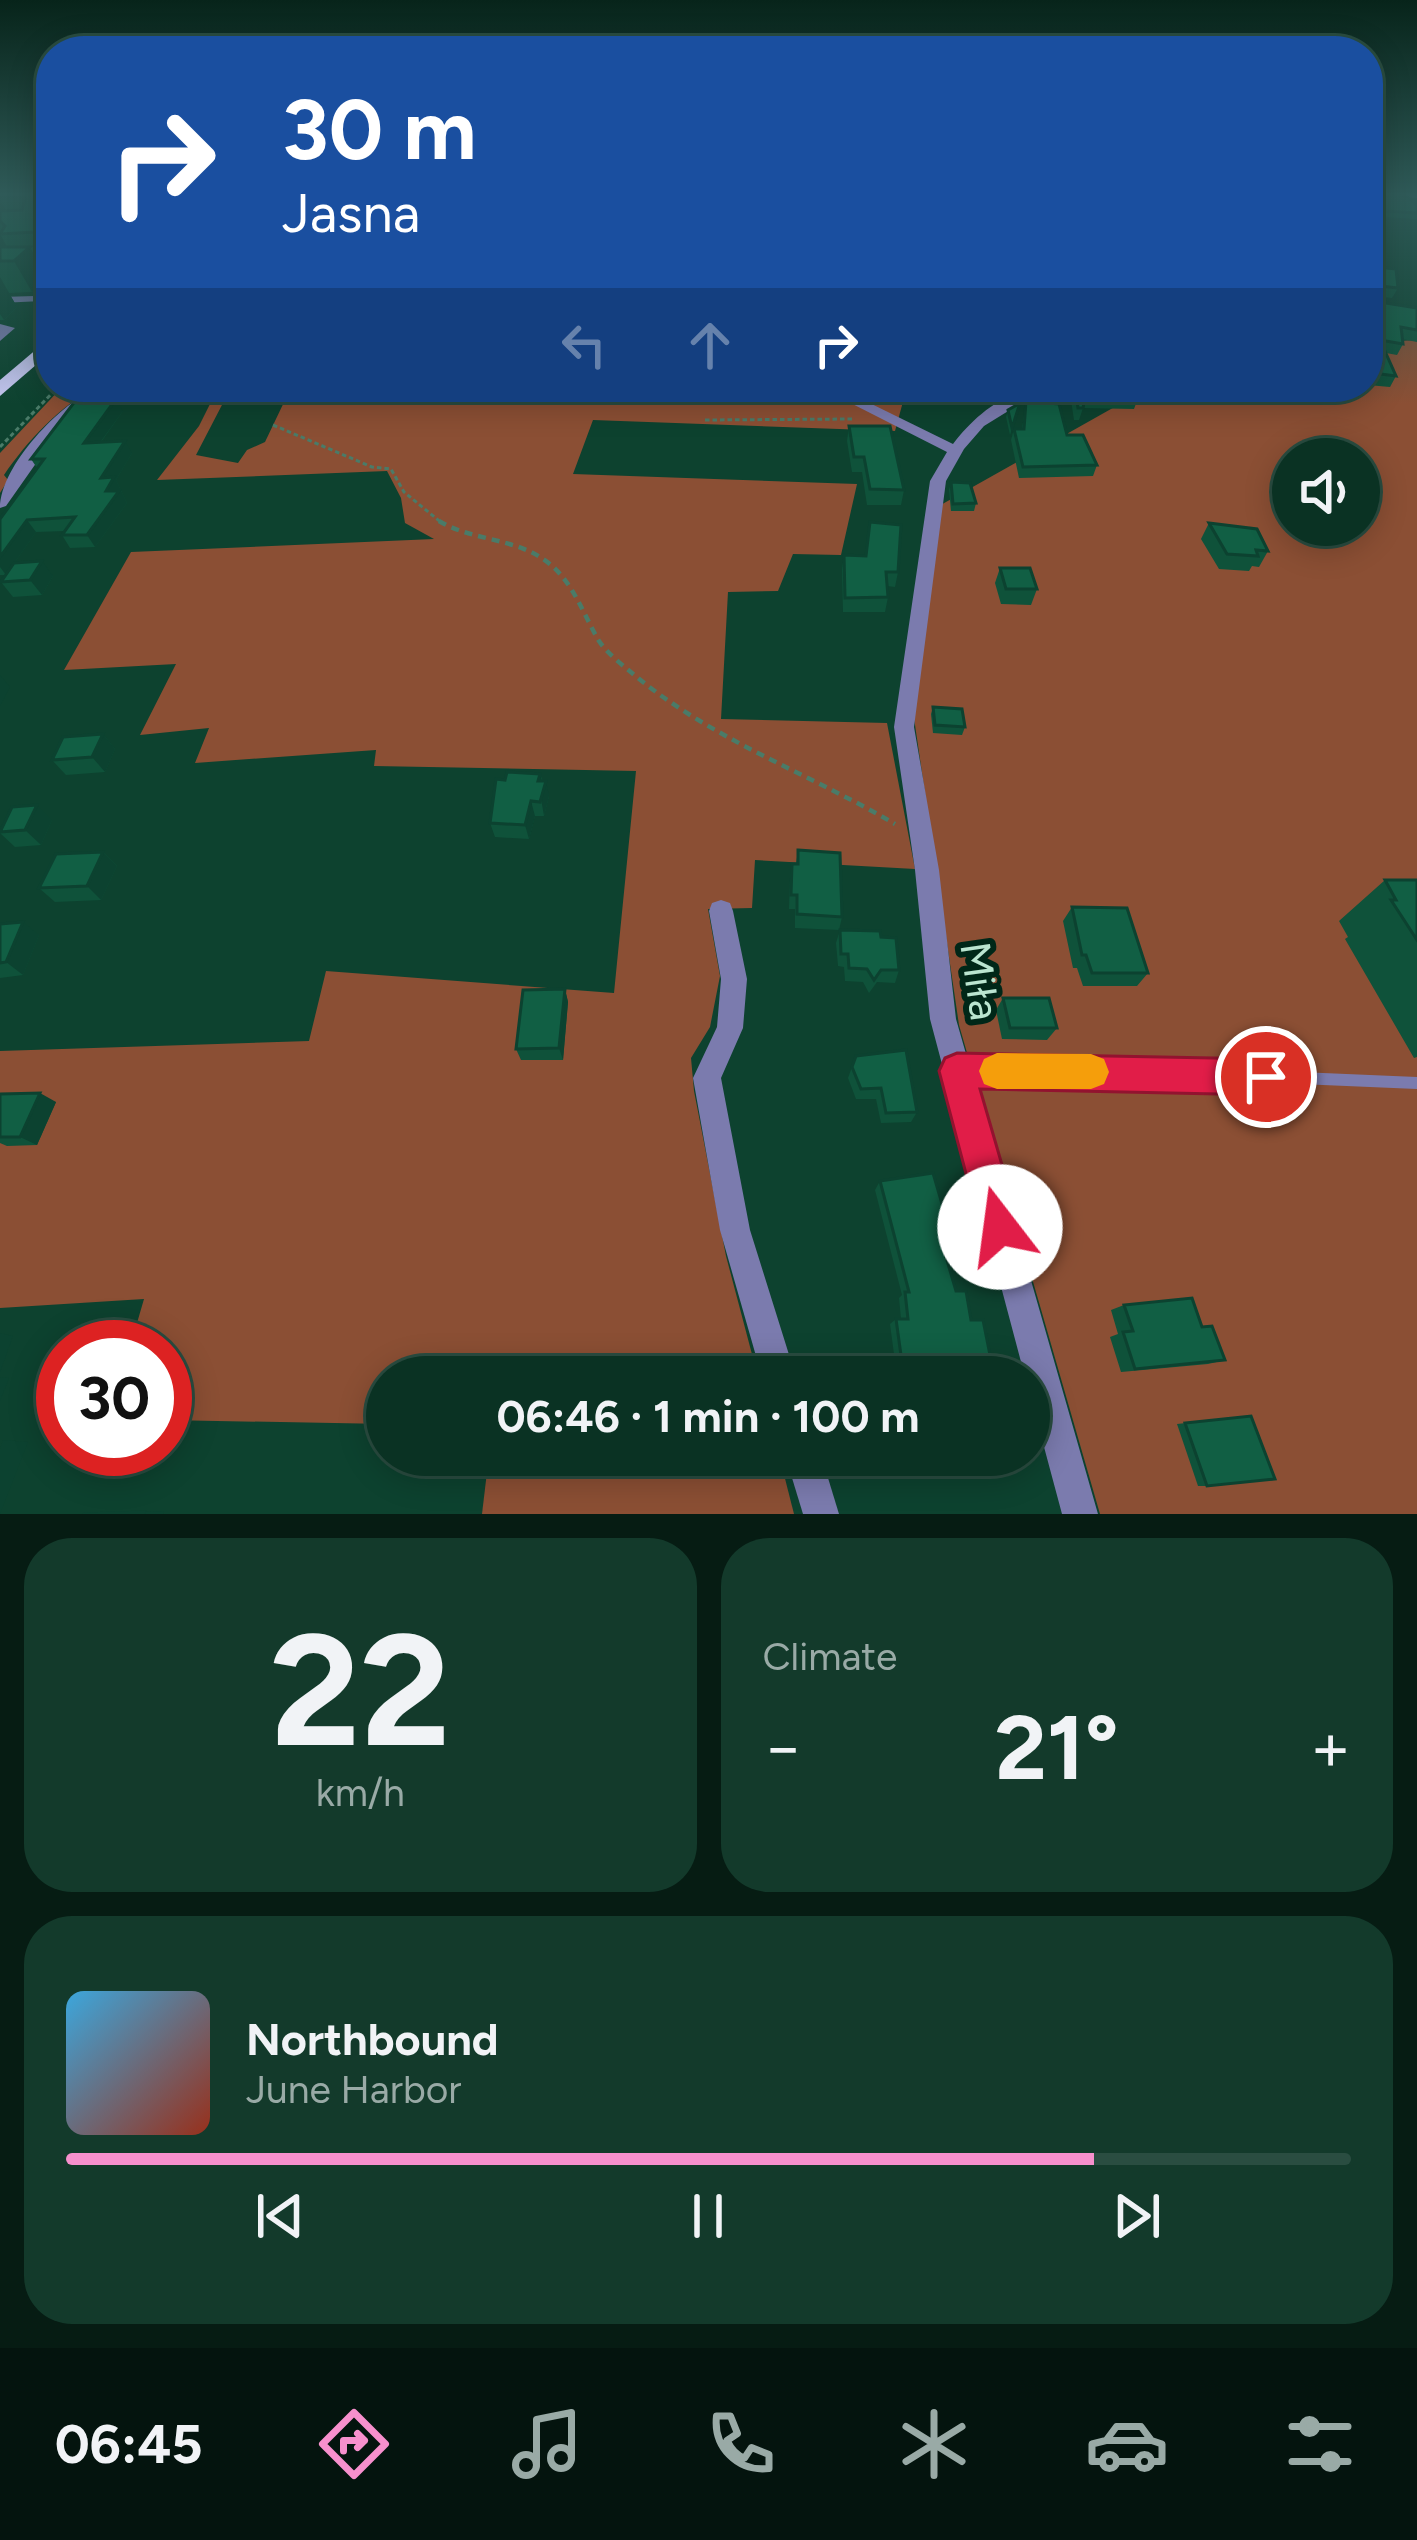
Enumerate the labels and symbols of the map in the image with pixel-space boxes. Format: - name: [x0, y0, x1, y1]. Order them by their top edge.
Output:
- street label: Miła: [949, 939, 1011, 1023]
- pin: [1215, 1026, 1317, 1128]
- position arrow: [937, 1164, 1063, 1290]
- speed limit sign: 30: [36, 1320, 192, 1476]

